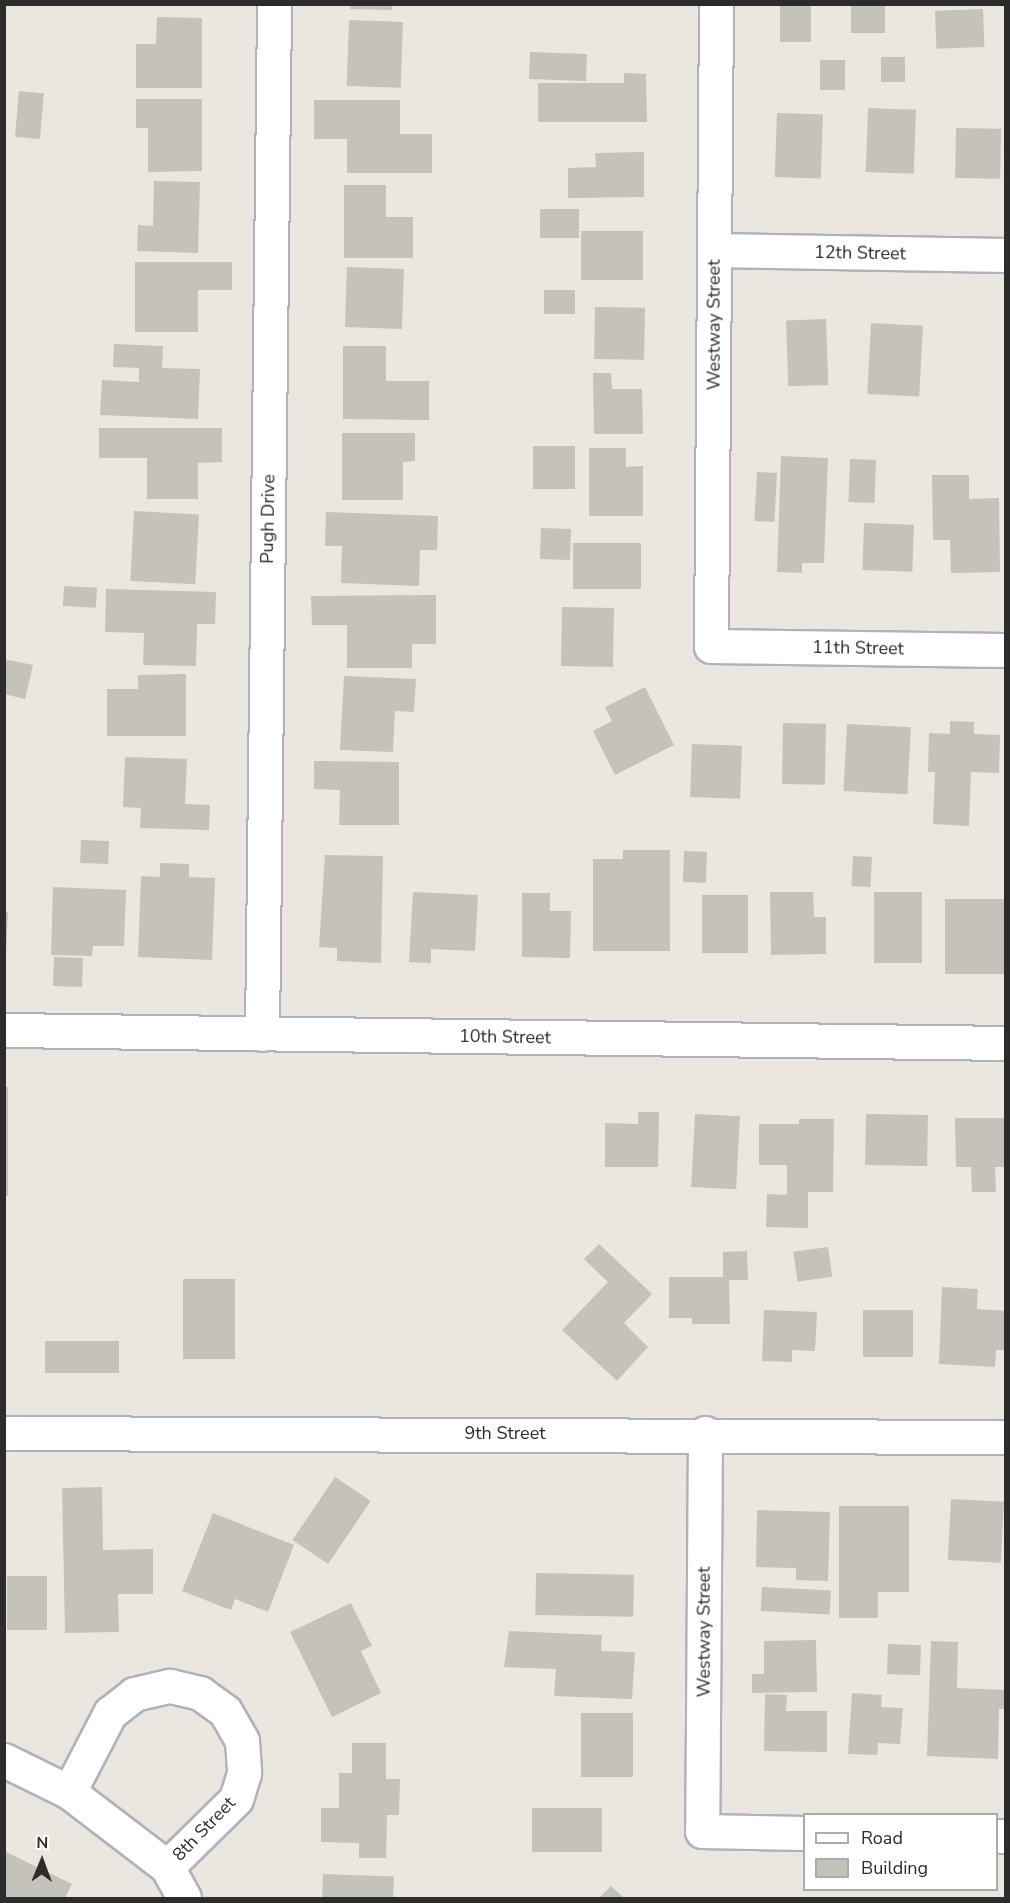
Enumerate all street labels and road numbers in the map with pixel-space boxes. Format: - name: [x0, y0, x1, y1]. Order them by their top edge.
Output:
- street label: 12th Street: [814, 241, 906, 265]
- street label: Westway Street: [703, 260, 725, 390]
- street label: Pugh Drive: [256, 474, 280, 564]
- street label: 11th Street: [812, 636, 904, 660]
- street label: 10th Street: [459, 1025, 551, 1049]
- street label: 9th Street: [464, 1422, 546, 1444]
- street label: Westway Street: [693, 1567, 715, 1697]
- street label: 8th Street: [168, 1792, 240, 1866]

